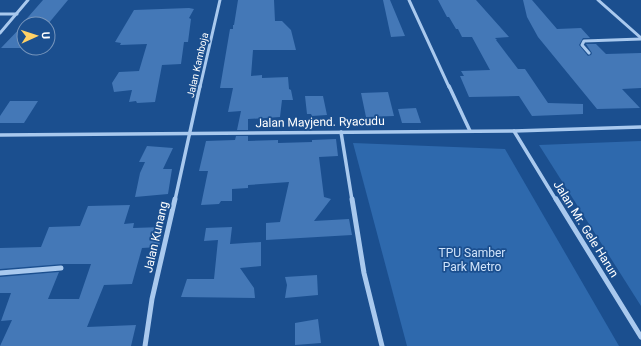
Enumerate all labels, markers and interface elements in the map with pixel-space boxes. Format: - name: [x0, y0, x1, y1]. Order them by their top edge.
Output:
- north arrow: [16, 16, 56, 56]
- street label: Jalan Kamboja: [185, 31, 210, 99]
- text: U: [39, 32, 52, 39]
- street label: Jalan Mayjend. Ryacudu: [255, 114, 385, 130]
- street label: Jalan Mr. Gele Harun: [551, 178, 621, 280]
- street label: Jalan Kunang: [141, 200, 171, 274]
- park label: TPU Samber Park Metro: [439, 246, 505, 274]

